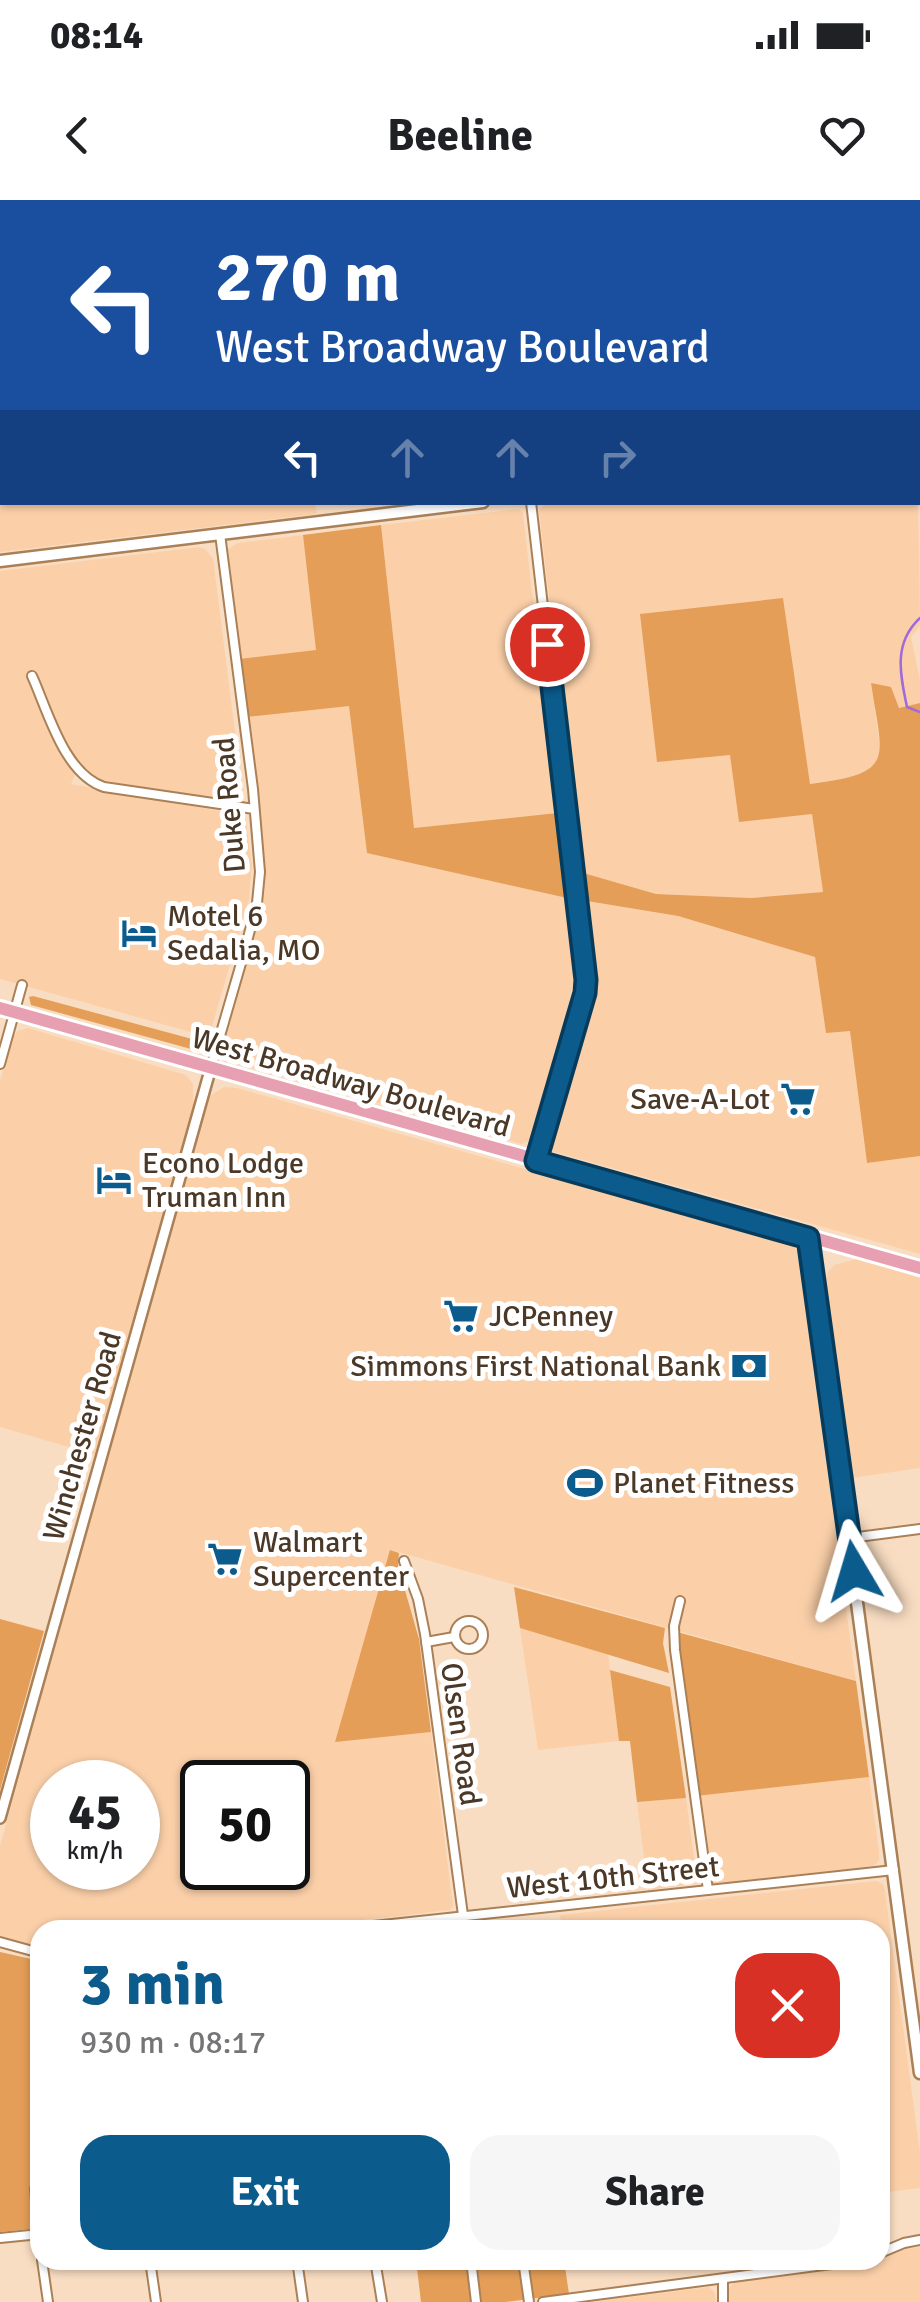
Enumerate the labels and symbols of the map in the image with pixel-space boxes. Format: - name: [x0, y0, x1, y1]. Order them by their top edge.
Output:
- pin: [505, 602, 590, 687]
- street label: Duke Road: [205, 736, 254, 874]
- place label: Motel 6 Sedalia, MO: [167, 898, 320, 969]
- hotel icon: Motel 6 Sedalia, MO: [120, 914, 158, 952]
- street label: West Broadway Boulevard: [187, 1019, 515, 1146]
- supermarket icon: Save-A-Lot: [779, 1080, 817, 1118]
- place label: Save-A-Lot: [630, 1081, 770, 1118]
- place label: Econo Lodge Truman Inn: [142, 1145, 304, 1216]
- hotel icon: Econo Lodge Truman Inn: [95, 1161, 133, 1199]
- supermarket icon: JCPenney: [442, 1297, 480, 1335]
- place label: JCPenney: [489, 1298, 613, 1335]
- street label: Winchester Road: [35, 1327, 130, 1545]
- bank icon: Simmons First National Bank: [730, 1347, 768, 1385]
- place label: Simmons First National Bank: [350, 1348, 721, 1385]
- sports icon: Planet Fitness: [566, 1464, 604, 1502]
- place label: Planet Fitness: [613, 1465, 794, 1502]
- position arrow: [802, 1519, 906, 1623]
- place label: Walmart Supercenter: [253, 1524, 409, 1595]
- supermarket icon: Walmart Supercenter: [206, 1540, 244, 1578]
- street label: Olsen Road: [432, 1660, 489, 1808]
- speed limit sign: 50: [180, 1760, 310, 1890]
- street label: West 10th Street: [505, 1848, 721, 1907]

